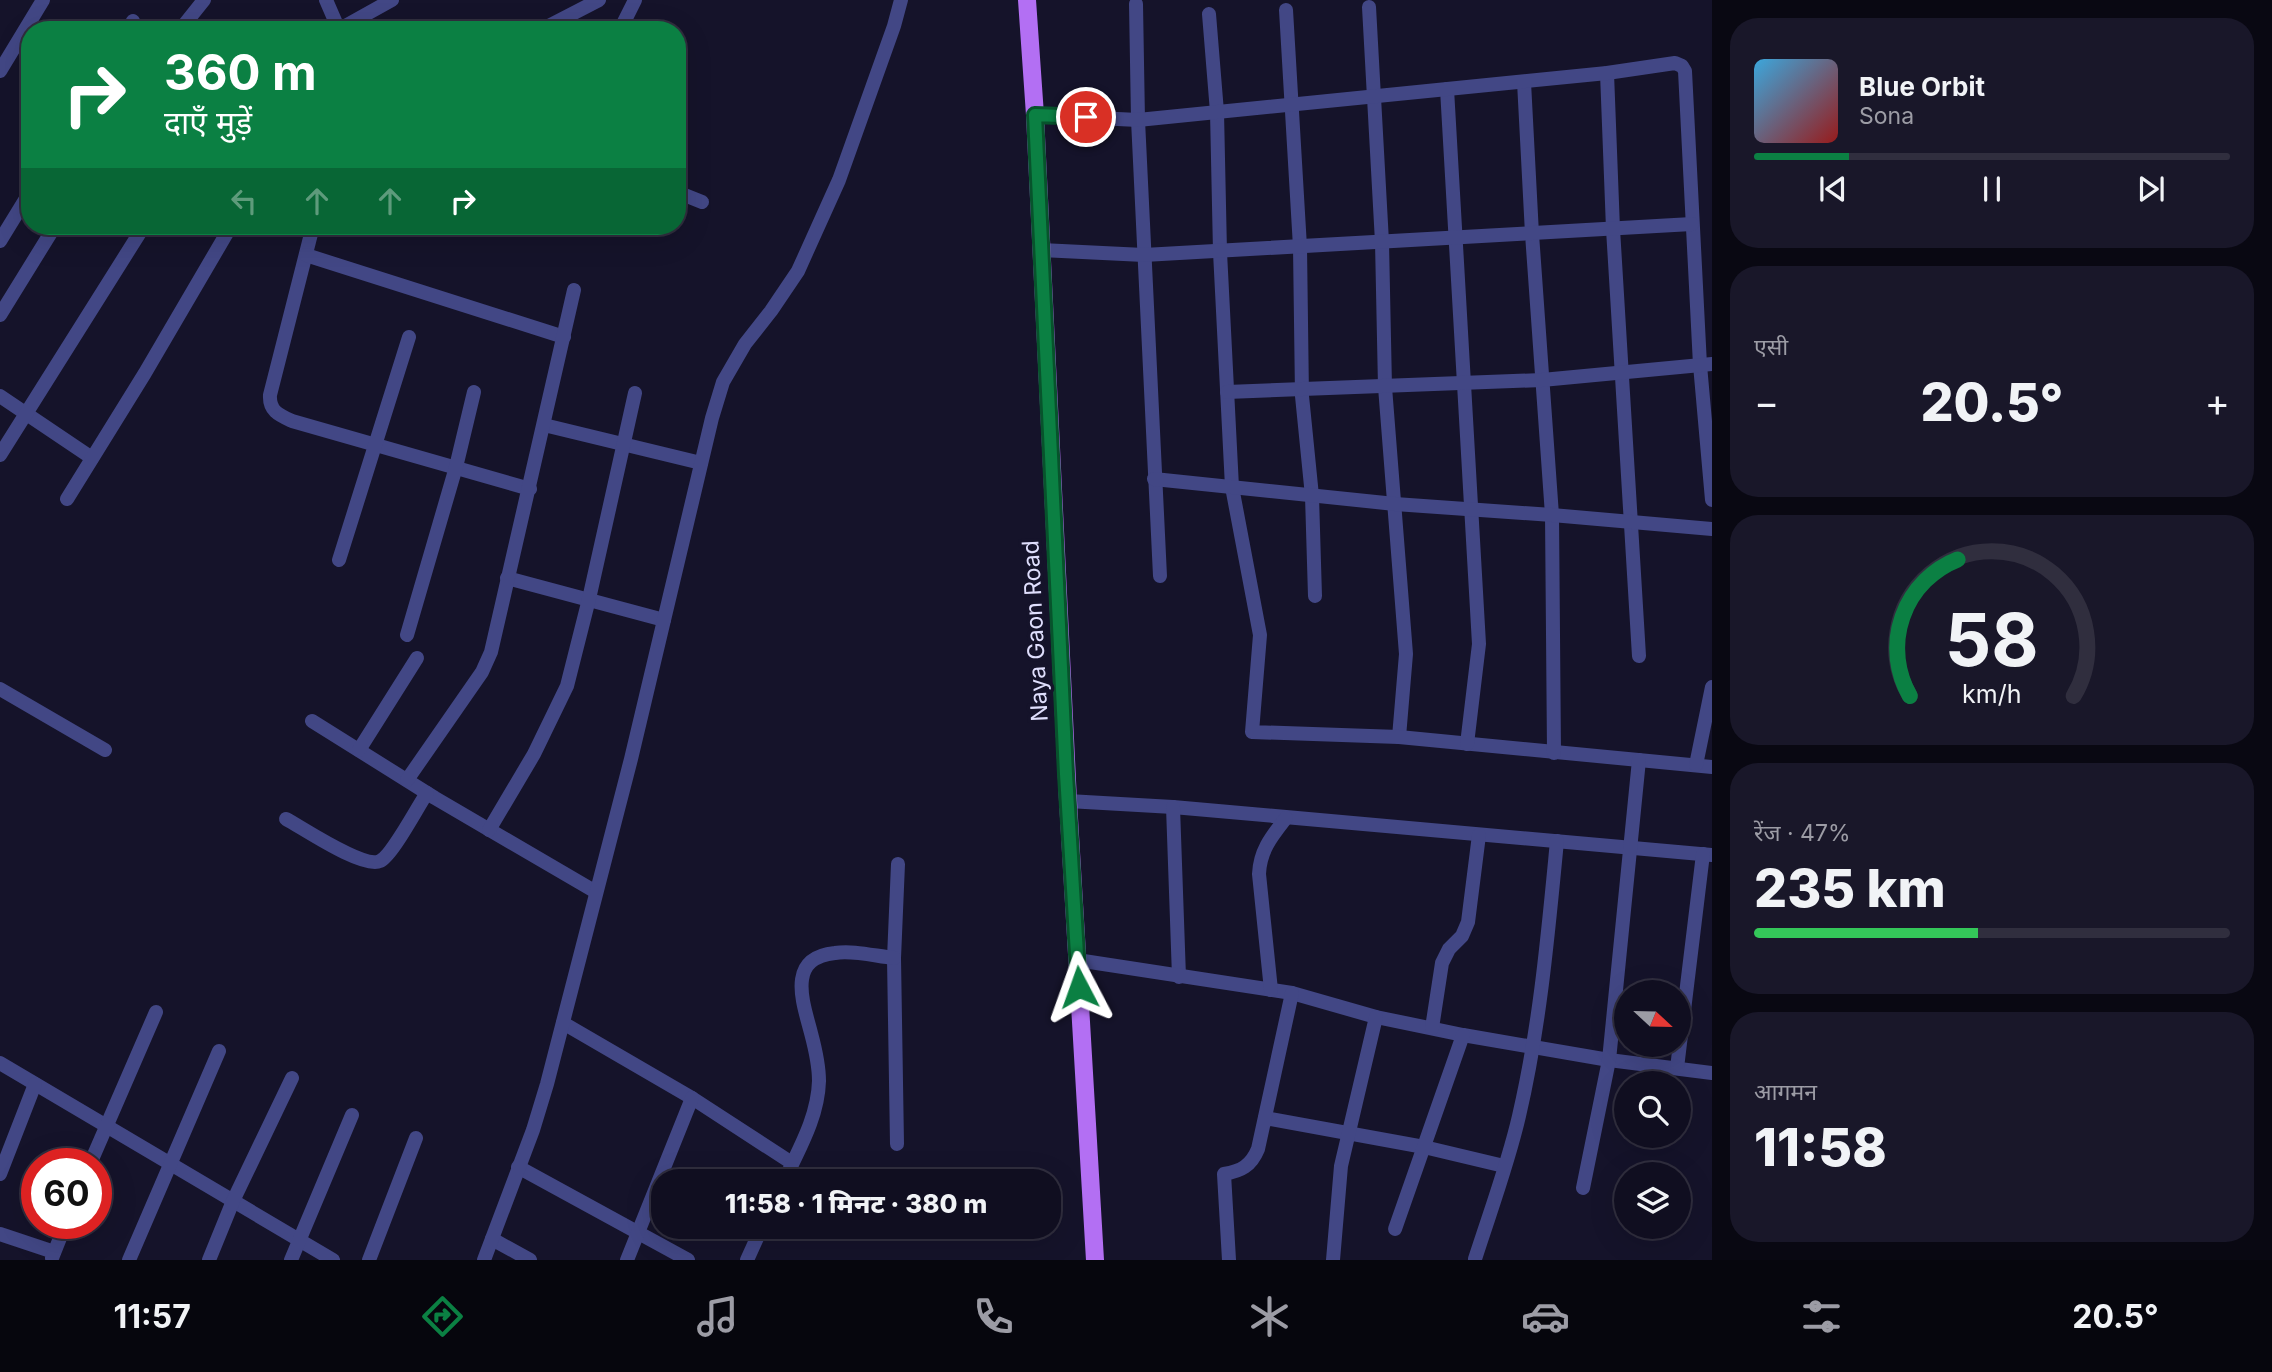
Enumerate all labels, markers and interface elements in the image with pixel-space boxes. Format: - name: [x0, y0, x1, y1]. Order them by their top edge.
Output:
- text: 360 m: [164, 43, 317, 102]
- icon: right: [49, 49, 140, 140]
- text: Blue Orbit: [1859, 71, 1985, 102]
- pin: [1056, 87, 1116, 147]
- icon: arrive: [1067, 98, 1105, 136]
- text: Sona: [1859, 102, 1914, 130]
- text: दाएँ मुड़ें: [164, 103, 252, 142]
- icon: previous: [1814, 170, 1852, 208]
- icon: pause: [1973, 170, 2011, 208]
- icon: next: [2132, 170, 2170, 208]
- icon: left: [225, 182, 263, 220]
- icon: ahead: [298, 182, 336, 220]
- icon: ahead: [371, 182, 409, 220]
- icon: right: [444, 182, 482, 220]
- text: एसी: [1754, 333, 1788, 361]
- text: 20.5°: [1920, 371, 2064, 434]
- text: −: [1754, 379, 1779, 425]
- text: +: [2205, 379, 2230, 425]
- street label: Naya Gaon Road: [1016, 540, 1054, 722]
- text: 58: [1945, 595, 2039, 684]
- text: km/h: [1962, 679, 2022, 709]
- text: रेंज · 47%: [1754, 819, 1851, 847]
- text: 235 km: [1754, 857, 1946, 920]
- position arrow: [1042, 950, 1116, 1024]
- north arrow: [1614, 980, 1690, 1057]
- map controls: [1614, 980, 1691, 1239]
- button: search: [1614, 1071, 1691, 1148]
- text: आगमन: [1754, 1078, 1817, 1106]
- text: 11:58: [1754, 1116, 1887, 1179]
- speed limit sign: 60: [21, 1148, 112, 1239]
- button: layers: [1614, 1162, 1691, 1239]
- text: 11:58 · 1 मिनट · 380 m: [725, 1188, 987, 1219]
- icon: directions: [418, 1292, 467, 1341]
- icon: music: [693, 1292, 742, 1341]
- icon: phone: [969, 1292, 1018, 1341]
- icon: climate: [1245, 1292, 1294, 1341]
- icon: car: [1521, 1292, 1570, 1341]
- icon: filters: [1797, 1292, 1846, 1341]
- text: 11:57: [113, 1297, 191, 1336]
- text: 20.5°: [2072, 1297, 2159, 1336]

